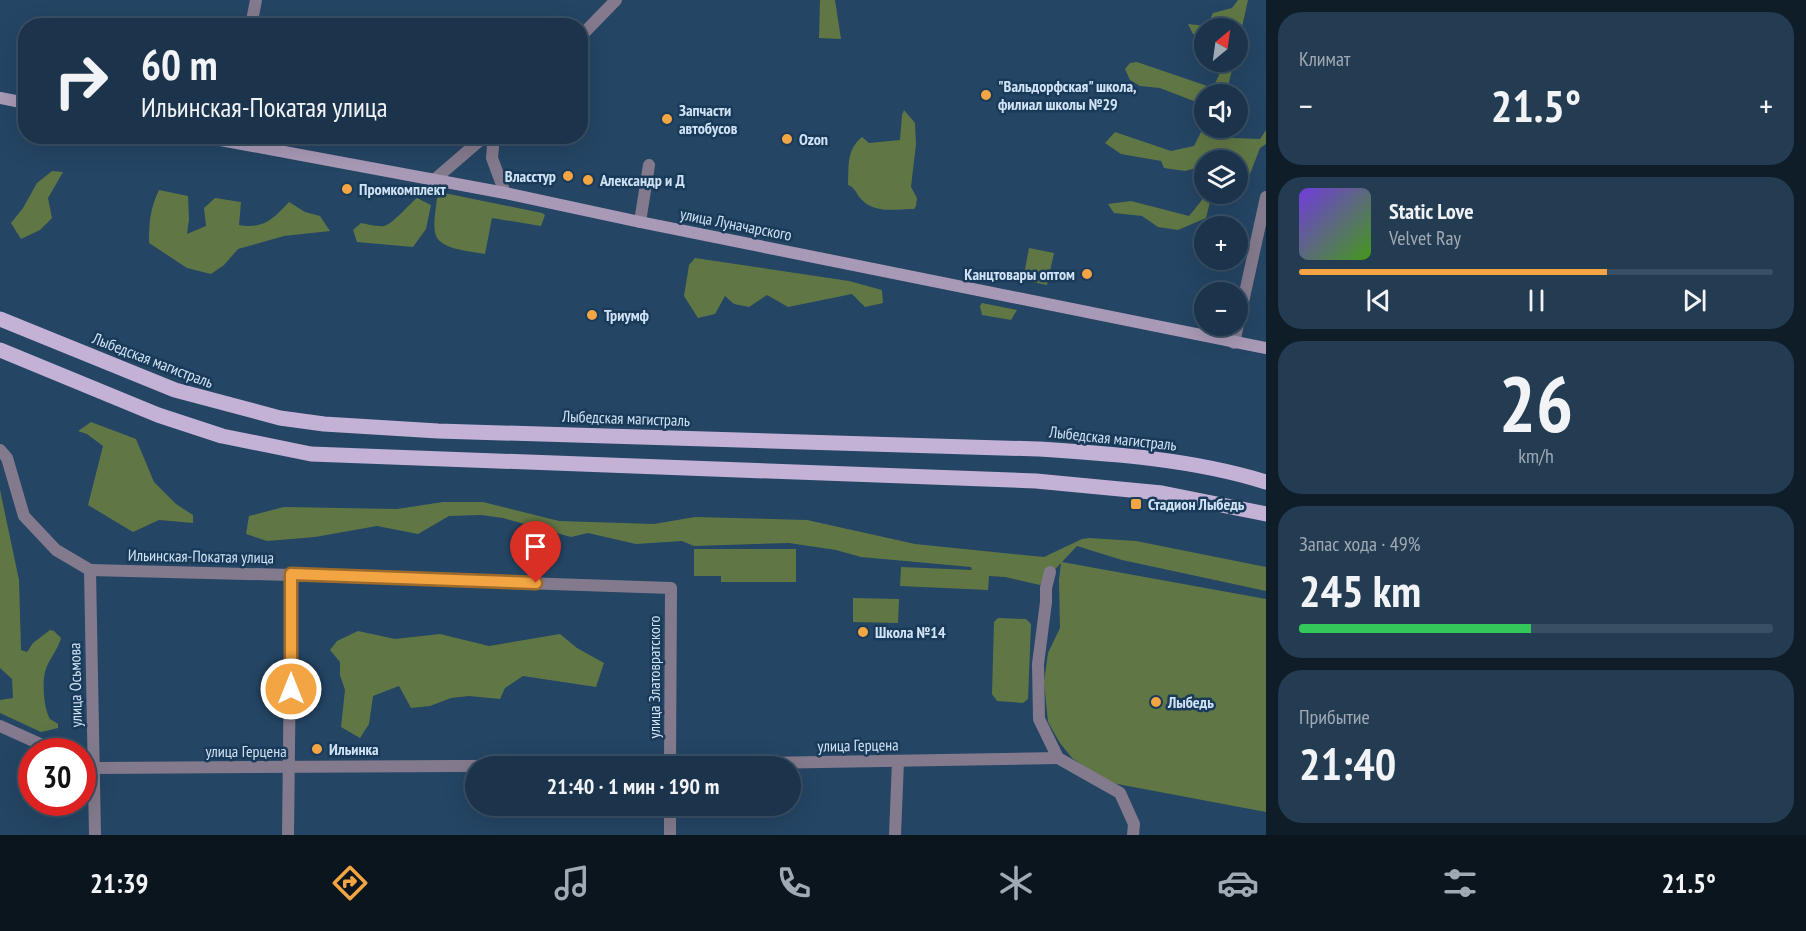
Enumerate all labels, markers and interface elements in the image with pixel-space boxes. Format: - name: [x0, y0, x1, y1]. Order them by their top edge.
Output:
- north arrow: [1194, 18, 1248, 72]
- map controls: [1194, 18, 1248, 336]
- text: 60 m: [141, 37, 218, 92]
- icon: right: [42, 42, 120, 120]
- text: Климат: [1299, 46, 1350, 72]
- place label: "Вальдорфская" школа, филиал школы №29: [998, 76, 1136, 114]
- text: 21.5°: [1491, 76, 1581, 134]
- button: sound: [1194, 84, 1248, 138]
- text: −: [1299, 84, 1313, 127]
- text: +: [1759, 84, 1773, 127]
- marker: "Вальдорфская" школа, филиал школы №29: [979, 88, 993, 102]
- text: Ильинская-Покатая улица: [141, 90, 388, 124]
- place label: Запчасти автобусов: [679, 100, 738, 138]
- marker: Запчасти автобусов: [660, 112, 674, 126]
- place label: Ozon: [799, 129, 828, 149]
- marker: Ozon: [780, 132, 794, 146]
- button: layers: [1194, 150, 1248, 204]
- place label: Власстур: [505, 166, 556, 186]
- marker: Власстур: [561, 169, 575, 183]
- place label: Александр и Д: [599, 170, 685, 190]
- marker: Александр и Д: [581, 173, 595, 187]
- place label: Промкомплект: [359, 179, 446, 199]
- marker: Промкомплект: [340, 182, 354, 196]
- text: Static Love: [1389, 197, 1474, 225]
- street label: улица Луначарского: [678, 203, 794, 245]
- button: +: [1194, 216, 1248, 270]
- text: Velvet Ray: [1389, 225, 1461, 251]
- place label: Канцтовары оптом: [964, 264, 1075, 284]
- marker: Канцтовары оптом: [1080, 267, 1094, 281]
- button: −: [1194, 282, 1248, 336]
- icon: previous: [1362, 284, 1395, 317]
- icon: pause: [1520, 284, 1553, 317]
- icon: next: [1678, 284, 1711, 317]
- place label: Триумф: [604, 305, 650, 325]
- marker: Триумф: [585, 308, 599, 322]
- street label: Лыбедская магистраль: [89, 327, 216, 392]
- text: 26: [1499, 353, 1573, 454]
- street label: Лыбедская магистраль: [561, 406, 690, 430]
- street label: Лыбедская магистраль: [1047, 421, 1178, 455]
- text: km/h: [1518, 443, 1554, 469]
- place label: Стадион Лыбедь: [1148, 494, 1245, 514]
- marker: Стадион Лыбедь: [1129, 497, 1143, 511]
- pin: [510, 521, 561, 583]
- icon: arrive: [519, 530, 552, 563]
- text: Запас хода · 49%: [1299, 531, 1420, 557]
- street label: Ильинская-Покатая улица: [128, 545, 274, 567]
- text: 245 km: [1299, 561, 1421, 619]
- street label: улица Златовратского: [644, 616, 664, 738]
- place label: Школа №14: [875, 622, 946, 642]
- marker: Школа №14: [856, 625, 870, 639]
- street label: улица Осьмова: [64, 642, 86, 728]
- position arrow: [259, 657, 323, 721]
- place label: Лыбедь: [1167, 692, 1214, 712]
- marker: Лыбедь: [1149, 695, 1163, 709]
- text: Прибытие: [1299, 704, 1370, 730]
- street label: улица Герцена: [817, 734, 899, 756]
- text: 21:40: [1299, 734, 1396, 792]
- speed limit sign: 30: [18, 738, 96, 816]
- place label: Ильинка: [329, 739, 379, 759]
- street label: улица Герцена: [205, 741, 287, 761]
- marker: Ильинка: [310, 742, 324, 756]
- text: 21:40 · 1 мин · 190 m: [547, 772, 719, 800]
- icon: directions: [329, 862, 371, 904]
- icon: music: [551, 862, 593, 904]
- icon: phone: [773, 862, 815, 904]
- icon: climate: [995, 862, 1037, 904]
- icon: car: [1217, 862, 1259, 904]
- icon: filters: [1439, 862, 1481, 904]
- text: 21:39: [90, 866, 148, 900]
- text: 21.5°: [1662, 866, 1716, 900]

